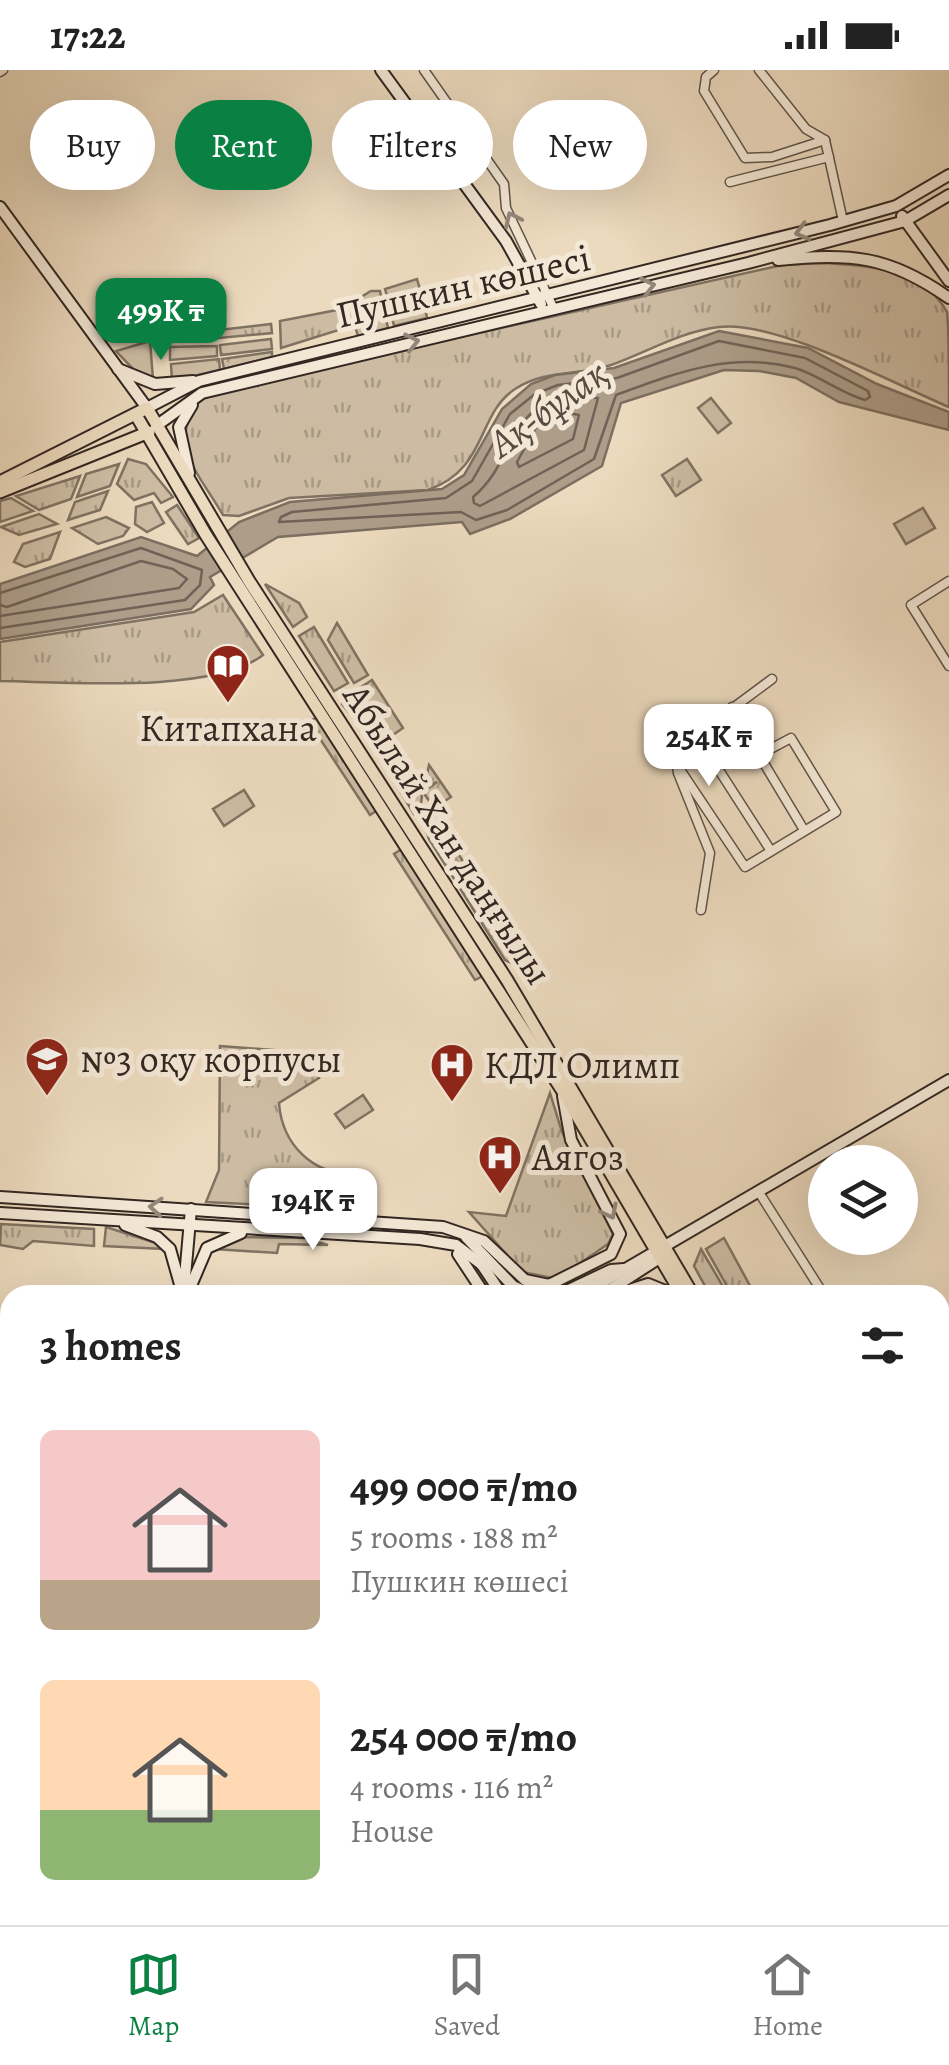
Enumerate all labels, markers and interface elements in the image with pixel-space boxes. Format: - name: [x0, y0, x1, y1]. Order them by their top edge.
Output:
- text: 17:22: [50, 9, 126, 61]
- chip: Buy: [30, 100, 155, 190]
- chip: Rent: [175, 100, 312, 190]
- chip: Filters: [332, 100, 493, 190]
- chip: New: [513, 100, 647, 190]
- one-way arrow: [504, 211, 524, 229]
- one-way arrow: [794, 221, 811, 242]
- street label: Пушкин көшесі: [331, 231, 595, 341]
- one-way arrow: [639, 277, 656, 298]
- pin: 499K ₸: [80, 278, 242, 363]
- text: 499K ₸: [118, 288, 204, 332]
- one-way arrow: [403, 333, 420, 354]
- water label: Ақ-бұлақ: [475, 346, 619, 471]
- library icon: Китапхана: [205, 643, 251, 704]
- street label: Абылай Хан даңғылы: [331, 673, 565, 995]
- place label: Китапхана: [139, 702, 317, 754]
- pin: 254K ₸: [628, 704, 790, 789]
- text: 254K ₸: [666, 714, 752, 758]
- place label: №3 оқу корпусы: [80, 1033, 342, 1085]
- school or university icon: №3 оқу корпусы: [24, 1036, 70, 1097]
- place label: КДЛ Олимп: [484, 1039, 680, 1091]
- hospital icon: КДЛ Олимп: [429, 1042, 475, 1103]
- place label: Аягоз: [531, 1131, 624, 1183]
- hospital icon: Аягоз: [477, 1134, 523, 1195]
- map controls: [808, 1145, 918, 1255]
- button: layers: [808, 1145, 918, 1255]
- pin: 194K ₸: [232, 1168, 394, 1253]
- text: 194K ₸: [271, 1178, 355, 1222]
- one-way arrow: [148, 1197, 164, 1218]
- one-way arrow: [598, 1202, 617, 1220]
- text: 3 homes: [40, 1317, 182, 1374]
- icon: filters: [855, 1318, 910, 1373]
- text: 499 000 ₸/mo: [350, 1458, 578, 1515]
- icon: home: [120, 1470, 240, 1590]
- text: 5 rooms · 188 m²: [350, 1515, 558, 1559]
- text: Пушкин көшесі: [350, 1559, 569, 1603]
- text: 254 000 ₸/mo: [350, 1708, 577, 1765]
- icon: home: [120, 1720, 240, 1840]
- text: 4 rooms · 116 m²: [350, 1765, 553, 1809]
- text: House: [350, 1809, 434, 1853]
- tab: Map: [126, 1947, 181, 2045]
- tab: Saved: [434, 1947, 500, 2045]
- tab: Home: [752, 1947, 823, 2045]

